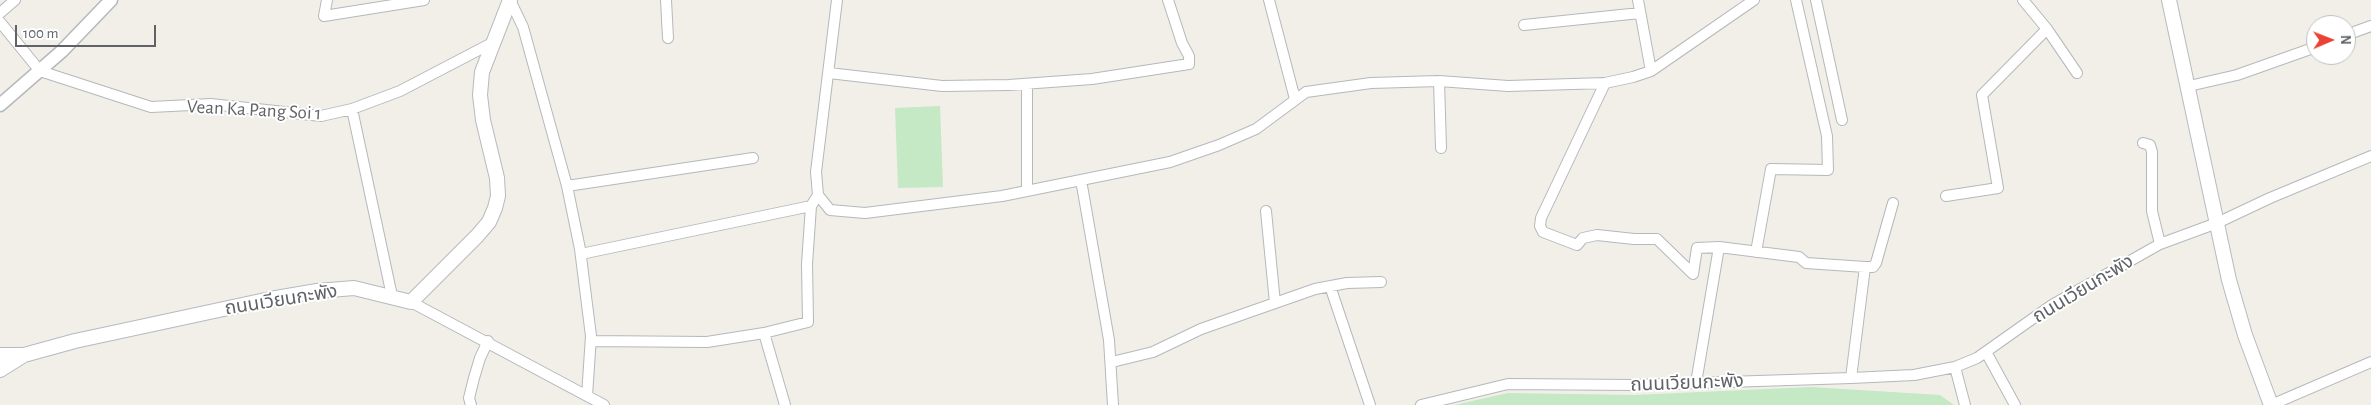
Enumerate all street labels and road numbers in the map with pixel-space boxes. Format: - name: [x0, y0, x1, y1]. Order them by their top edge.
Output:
- street label: Vean Ka Pang Soi 1: [186, 95, 322, 125]
- street label: ถนนเวียนกะพัง: [2028, 250, 2138, 328]
- street label: ถนนเวียนกะพัง: [223, 280, 339, 320]
- street label: ถนนเวียนกะพัง: [1630, 370, 1744, 396]

